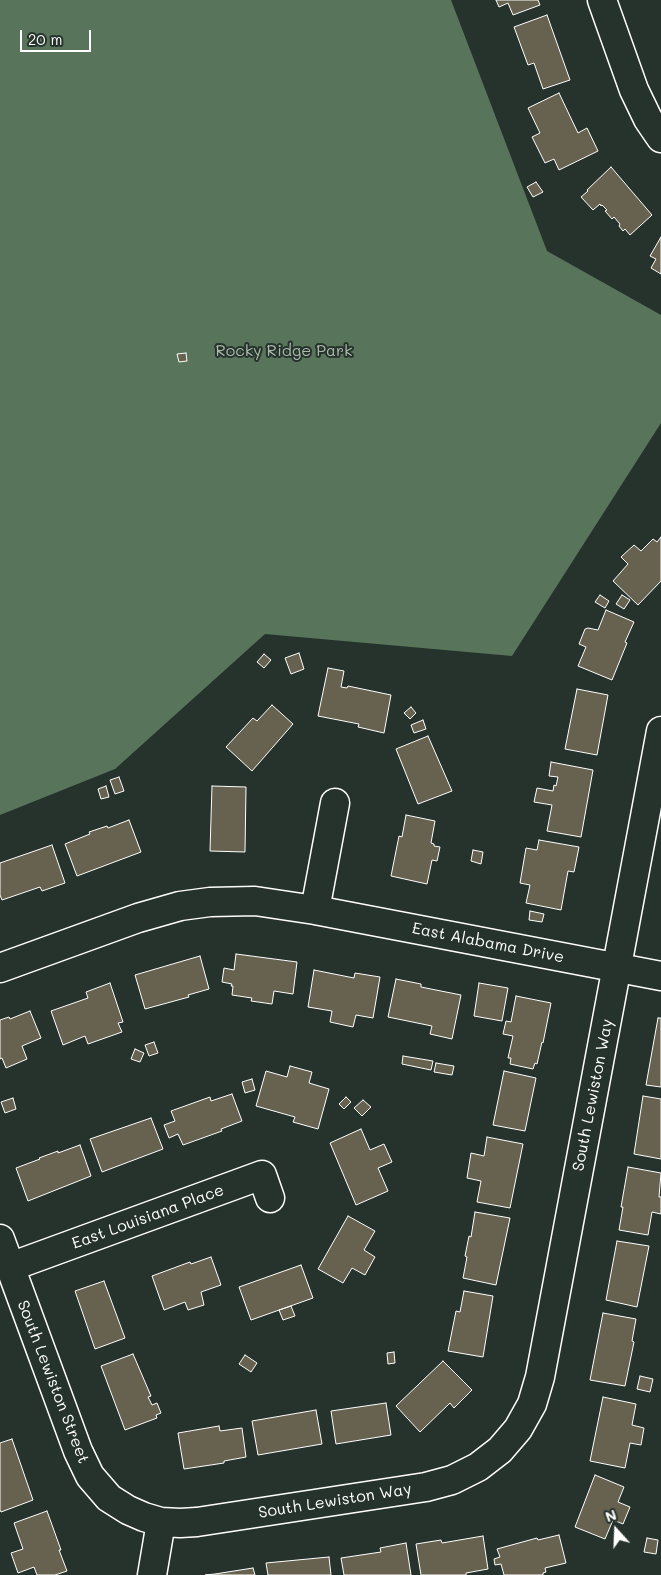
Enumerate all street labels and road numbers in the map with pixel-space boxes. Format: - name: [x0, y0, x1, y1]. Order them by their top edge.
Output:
- street label: East Alabama Drive: [410, 919, 566, 967]
- street label: South Lewiston Way: [569, 1017, 617, 1173]
- street label: East Louisiana Place: [69, 1181, 227, 1253]
- street label: South Lewiston Street: [13, 1298, 93, 1466]
- street label: South Lewiston Way: [257, 1479, 413, 1523]

